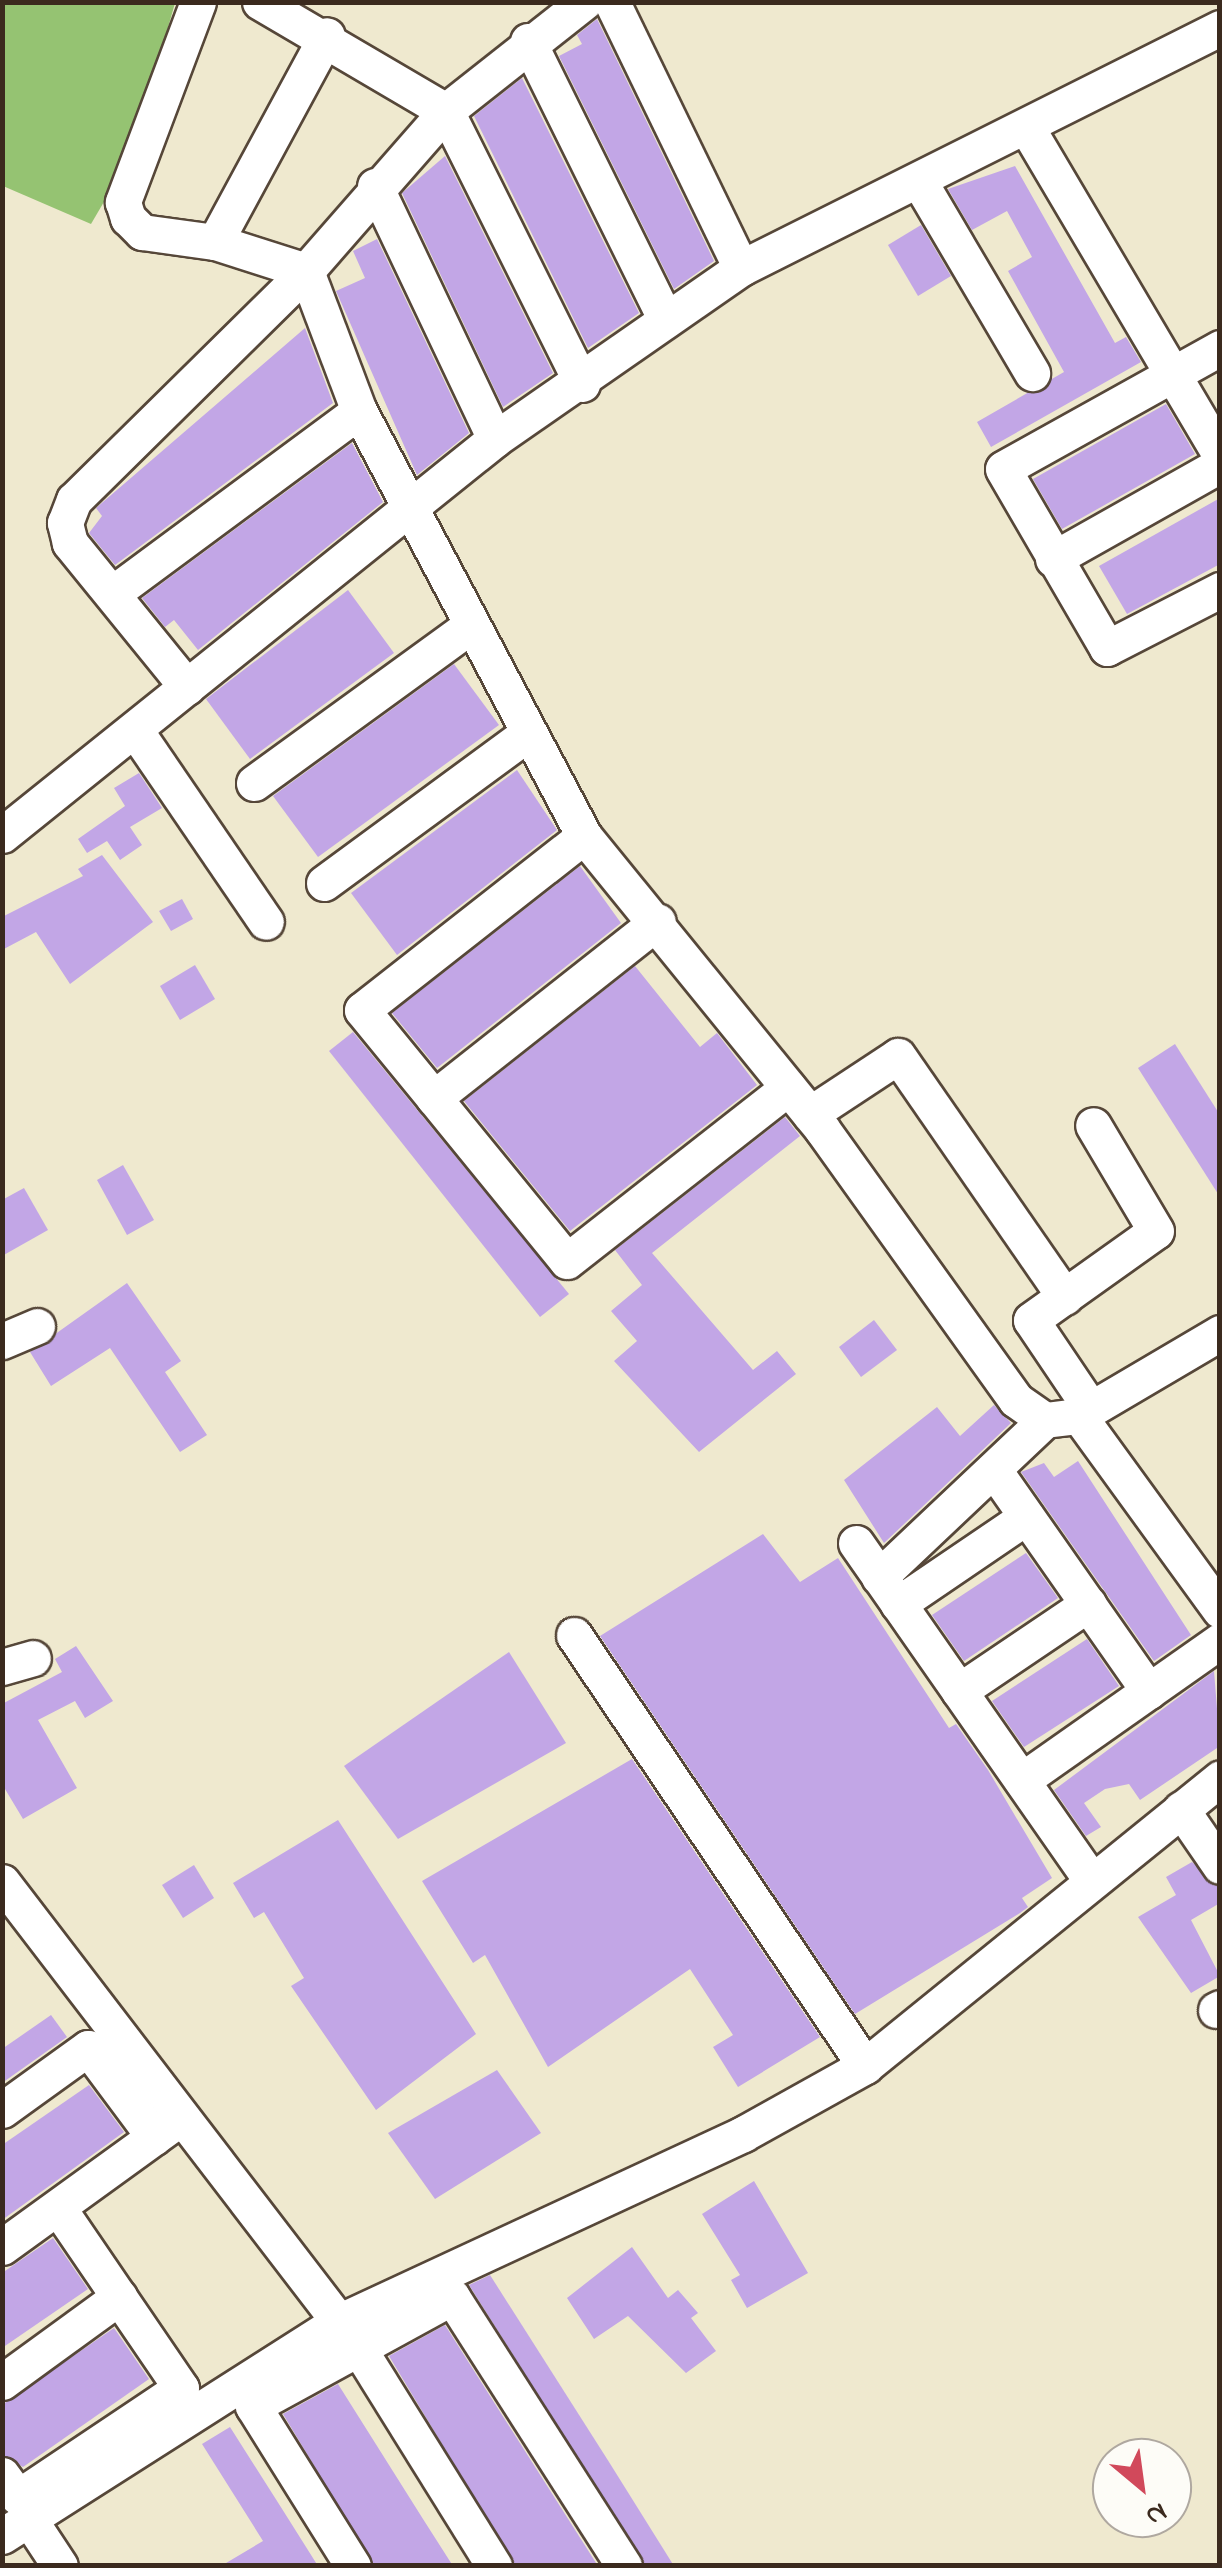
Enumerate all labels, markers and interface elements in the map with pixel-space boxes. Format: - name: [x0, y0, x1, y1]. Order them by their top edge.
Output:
- north arrow: [1092, 2438, 1192, 2538]
- text: N: [1138, 2490, 1174, 2535]

